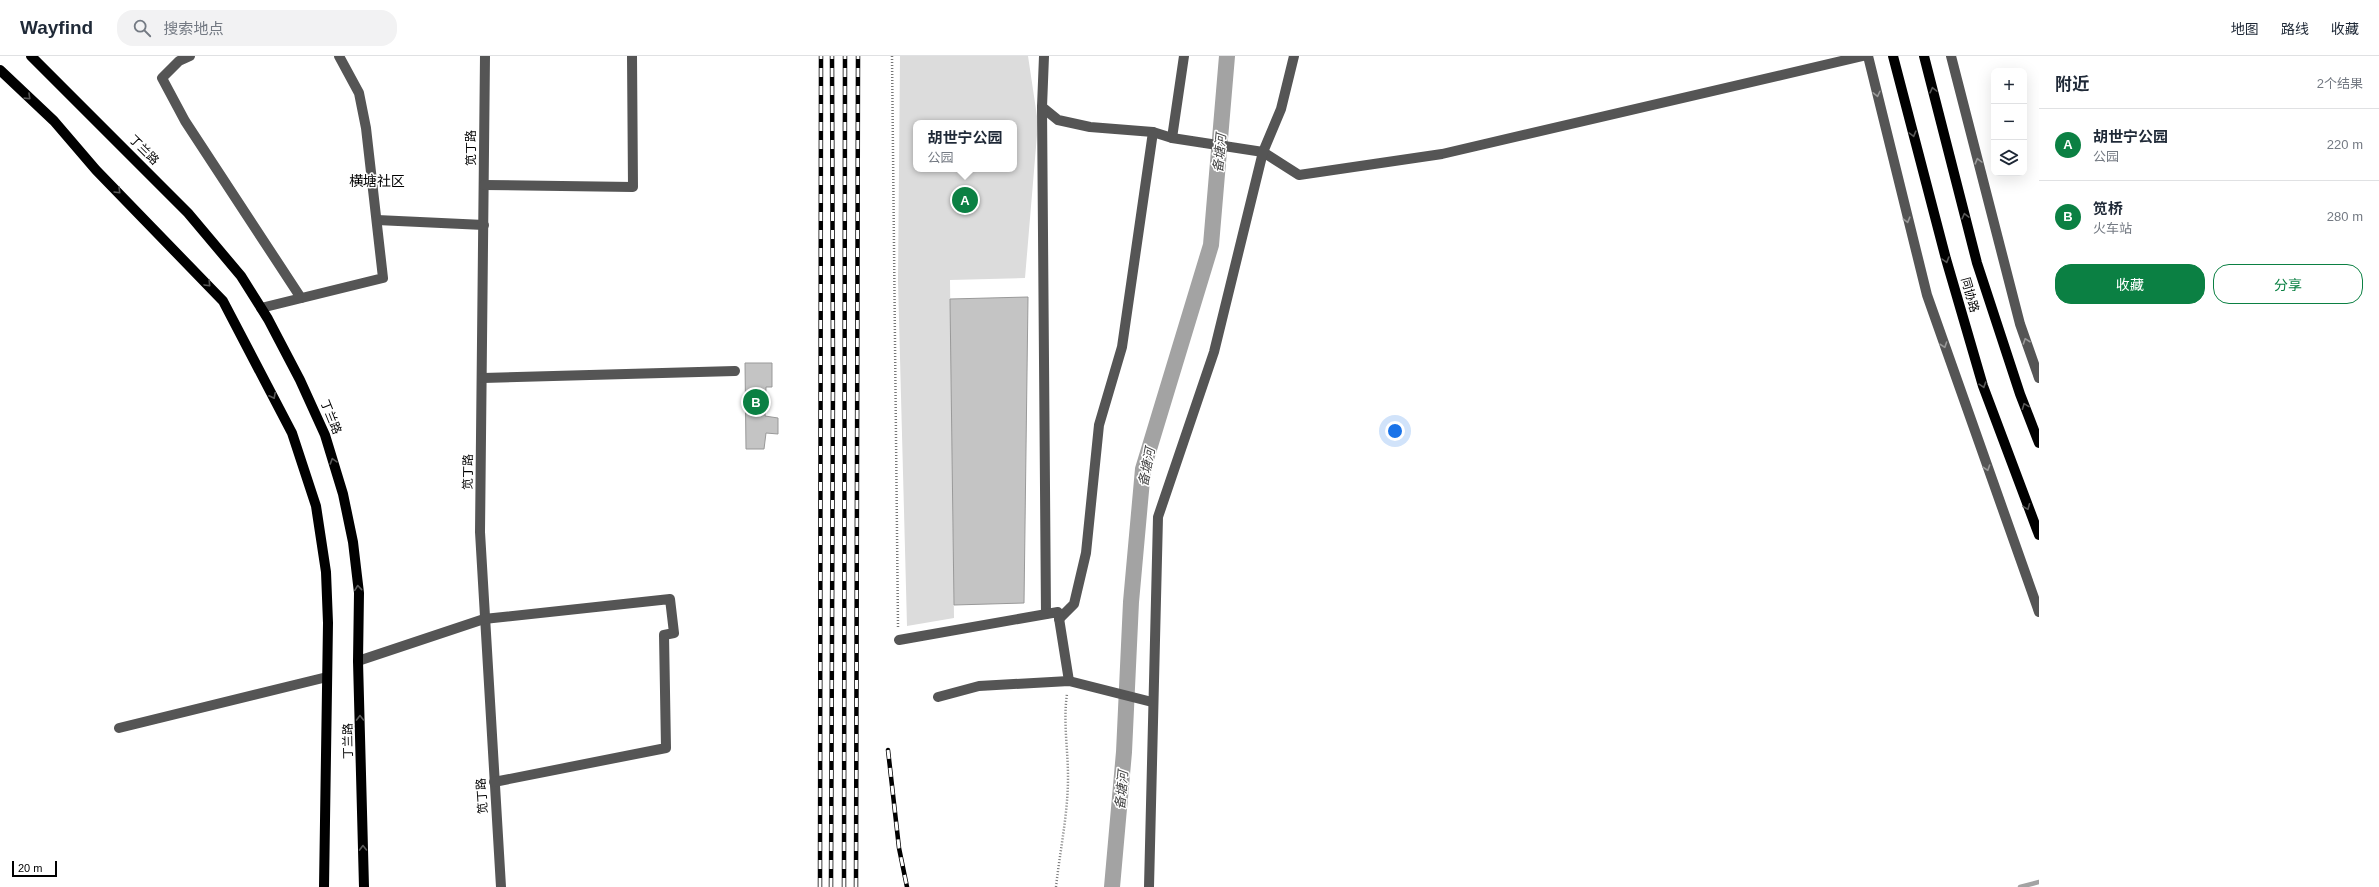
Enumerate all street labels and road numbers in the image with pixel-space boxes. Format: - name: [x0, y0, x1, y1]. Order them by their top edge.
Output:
- street label: 笕丁路: [464, 130, 478, 166]
- street label: 丁兰路: [126, 132, 162, 168]
- street label: 同协路: [1958, 276, 1982, 314]
- street label: 丁兰路: [318, 398, 344, 436]
- street label: 笕丁路: [461, 454, 475, 490]
- street label: 丁兰路: [341, 723, 355, 759]
- street label: 笕丁路: [474, 778, 490, 814]

